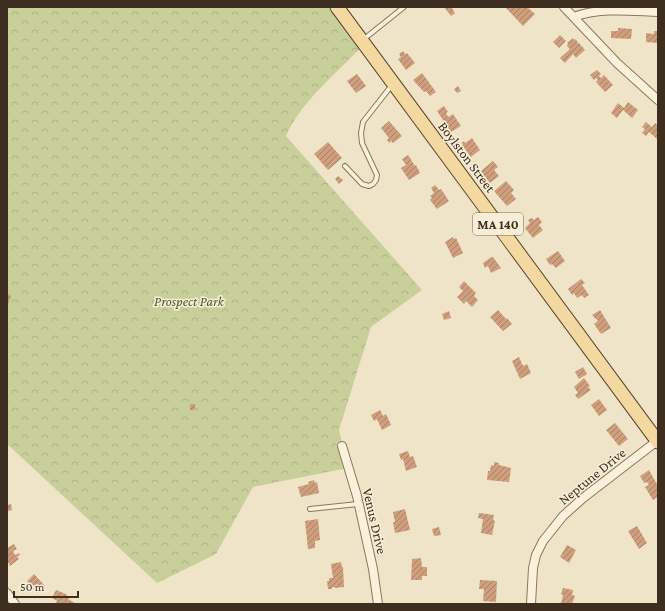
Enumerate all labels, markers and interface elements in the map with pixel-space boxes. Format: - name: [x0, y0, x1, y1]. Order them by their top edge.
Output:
- street label: Boylston Street: [435, 118, 499, 196]
- road number: MA 140: [473, 213, 523, 235]
- park label: Prospect Park: [154, 293, 225, 309]
- street label: Neptune Drive: [555, 444, 629, 508]
- street label: Venus Drive: [360, 487, 390, 555]
- scale bar: [14, 573, 78, 599]
- text: 50 m: [20, 580, 45, 594]

